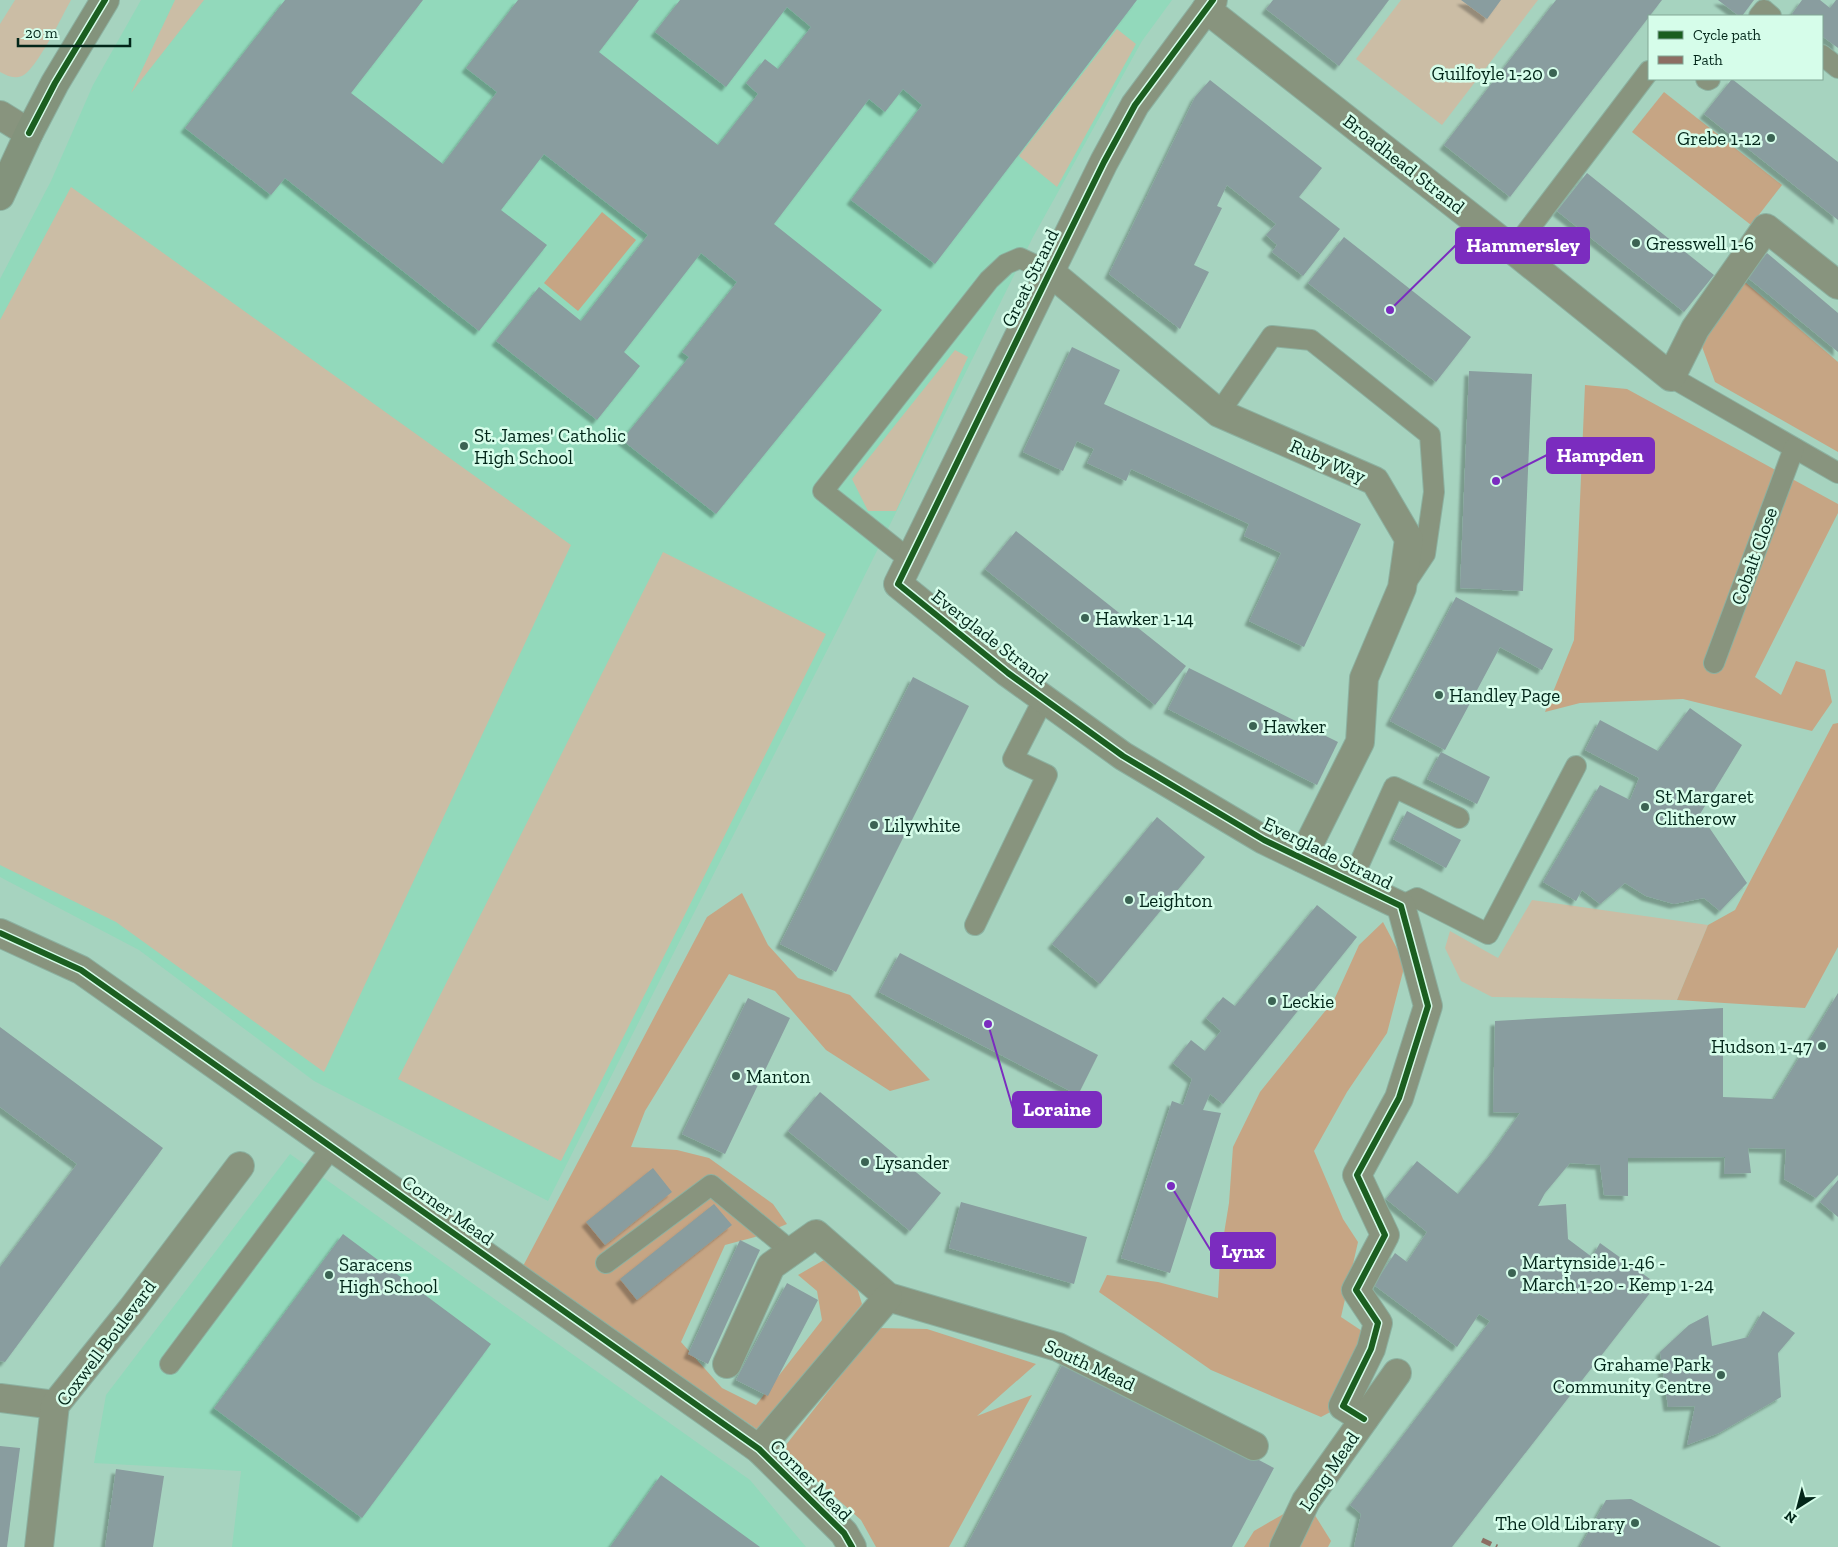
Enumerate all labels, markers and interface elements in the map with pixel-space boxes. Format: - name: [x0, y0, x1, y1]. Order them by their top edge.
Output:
- scale bar: [18, 15, 130, 47]
- legend: [1648, 15, 1823, 80]
- text: 20 m: [25, 24, 58, 42]
- text: Cycle path: [1693, 26, 1762, 44]
- text: Path: [1693, 51, 1723, 69]
- place label: Guilfoyle 1-20: [1432, 62, 1543, 85]
- marker: Guilfoyle 1-20: [1547, 67, 1559, 79]
- street label: Broadhead Strand: [1339, 109, 1470, 219]
- place label: Grebe 1-12: [1677, 127, 1761, 150]
- marker: Grebe 1-12: [1765, 132, 1777, 144]
- street label: Great Strand: [996, 225, 1064, 331]
- callout: Hammersley: [1456, 228, 1589, 263]
- place label: Gresswell 1-6: [1646, 232, 1754, 255]
- text: Hammersley: [1466, 233, 1580, 257]
- marker: Gresswell 1-6: [1630, 237, 1642, 249]
- place label: St. James' Catholic High School: [474, 424, 626, 469]
- street label: Ruby Way: [1287, 434, 1370, 488]
- callout: Hampden: [1547, 438, 1654, 473]
- marker: St. James' Catholic High School: [458, 440, 470, 452]
- text: Hampden: [1556, 443, 1644, 467]
- street label: Cobalt Close: [1726, 504, 1782, 608]
- street label: Everglade Strand: [927, 584, 1053, 690]
- place label: Hawker 1-14: [1095, 607, 1194, 630]
- marker: Hawker 1-14: [1079, 612, 1091, 624]
- place label: Handley Page: [1449, 684, 1560, 707]
- marker: Handley Page: [1433, 689, 1445, 701]
- place label: Hawker: [1263, 715, 1327, 738]
- marker: Hawker: [1247, 720, 1259, 732]
- place label: St Margaret Clitherow: [1655, 785, 1754, 830]
- marker: St Margaret Clitherow: [1639, 801, 1651, 813]
- street label: Everglade Strand: [1259, 812, 1397, 895]
- place label: Lilywhite: [884, 814, 961, 837]
- marker: Lilywhite: [868, 819, 880, 831]
- place label: Leighton: [1139, 889, 1212, 912]
- marker: Leighton: [1123, 894, 1135, 906]
- place label: Leckie: [1282, 990, 1334, 1013]
- marker: Leckie: [1266, 995, 1278, 1007]
- place label: Hudson 1-47: [1711, 1035, 1812, 1058]
- marker: Hudson 1-47: [1816, 1040, 1828, 1052]
- place label: Manton: [746, 1065, 810, 1088]
- marker: Manton: [730, 1070, 742, 1082]
- callout: Loraine: [1013, 1092, 1101, 1127]
- text: Loraine: [1023, 1097, 1091, 1121]
- place label: Lysander: [875, 1151, 950, 1174]
- marker: Lysander: [859, 1156, 871, 1168]
- street label: Corner Mead: [398, 1170, 499, 1250]
- callout: Lynx: [1211, 1233, 1275, 1268]
- text: Lynx: [1221, 1239, 1265, 1263]
- place label: Martynside 1-46 - March 1-20 - Kemp 1-24: [1522, 1251, 1714, 1296]
- place label: Saracens High School: [339, 1253, 438, 1298]
- marker: Martynside 1-46 - March 1-20 - Kemp 1-24: [1506, 1267, 1518, 1279]
- marker: Saracens High School: [323, 1269, 335, 1281]
- street label: Coxwell Boulevard: [51, 1275, 161, 1411]
- street label: South Mead: [1041, 1334, 1139, 1396]
- place label: Grahame Park Community Centre: [1553, 1353, 1711, 1398]
- marker: Grahame Park Community Centre: [1715, 1369, 1727, 1381]
- street label: Long Mead: [1294, 1427, 1364, 1515]
- street label: Corner Mead: [765, 1434, 857, 1526]
- north arrow: [1773, 1482, 1823, 1532]
- text: N: [1781, 1507, 1800, 1527]
- place label: The Old Library: [1495, 1512, 1625, 1535]
- marker: The Old Library: [1629, 1517, 1641, 1529]

